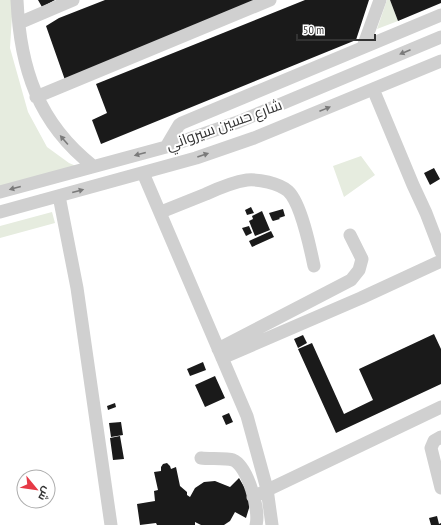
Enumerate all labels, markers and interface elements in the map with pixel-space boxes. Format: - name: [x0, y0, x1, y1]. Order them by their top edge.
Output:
- scale bar: [297, 16, 375, 42]
- text: 50 m: [303, 22, 324, 37]
- one-way arrow: [399, 49, 411, 56]
- street label: شارع حسين سيرواني: [163, 95, 286, 157]
- one-way arrow: [319, 106, 330, 112]
- one-way arrow: [60, 134, 69, 145]
- one-way arrow: [134, 151, 146, 157]
- one-way arrow: [198, 152, 210, 158]
- one-way arrow: [8, 185, 21, 191]
- one-way arrow: [72, 188, 84, 194]
- north arrow: [16, 469, 56, 509]
- text: ش: [35, 484, 54, 503]

